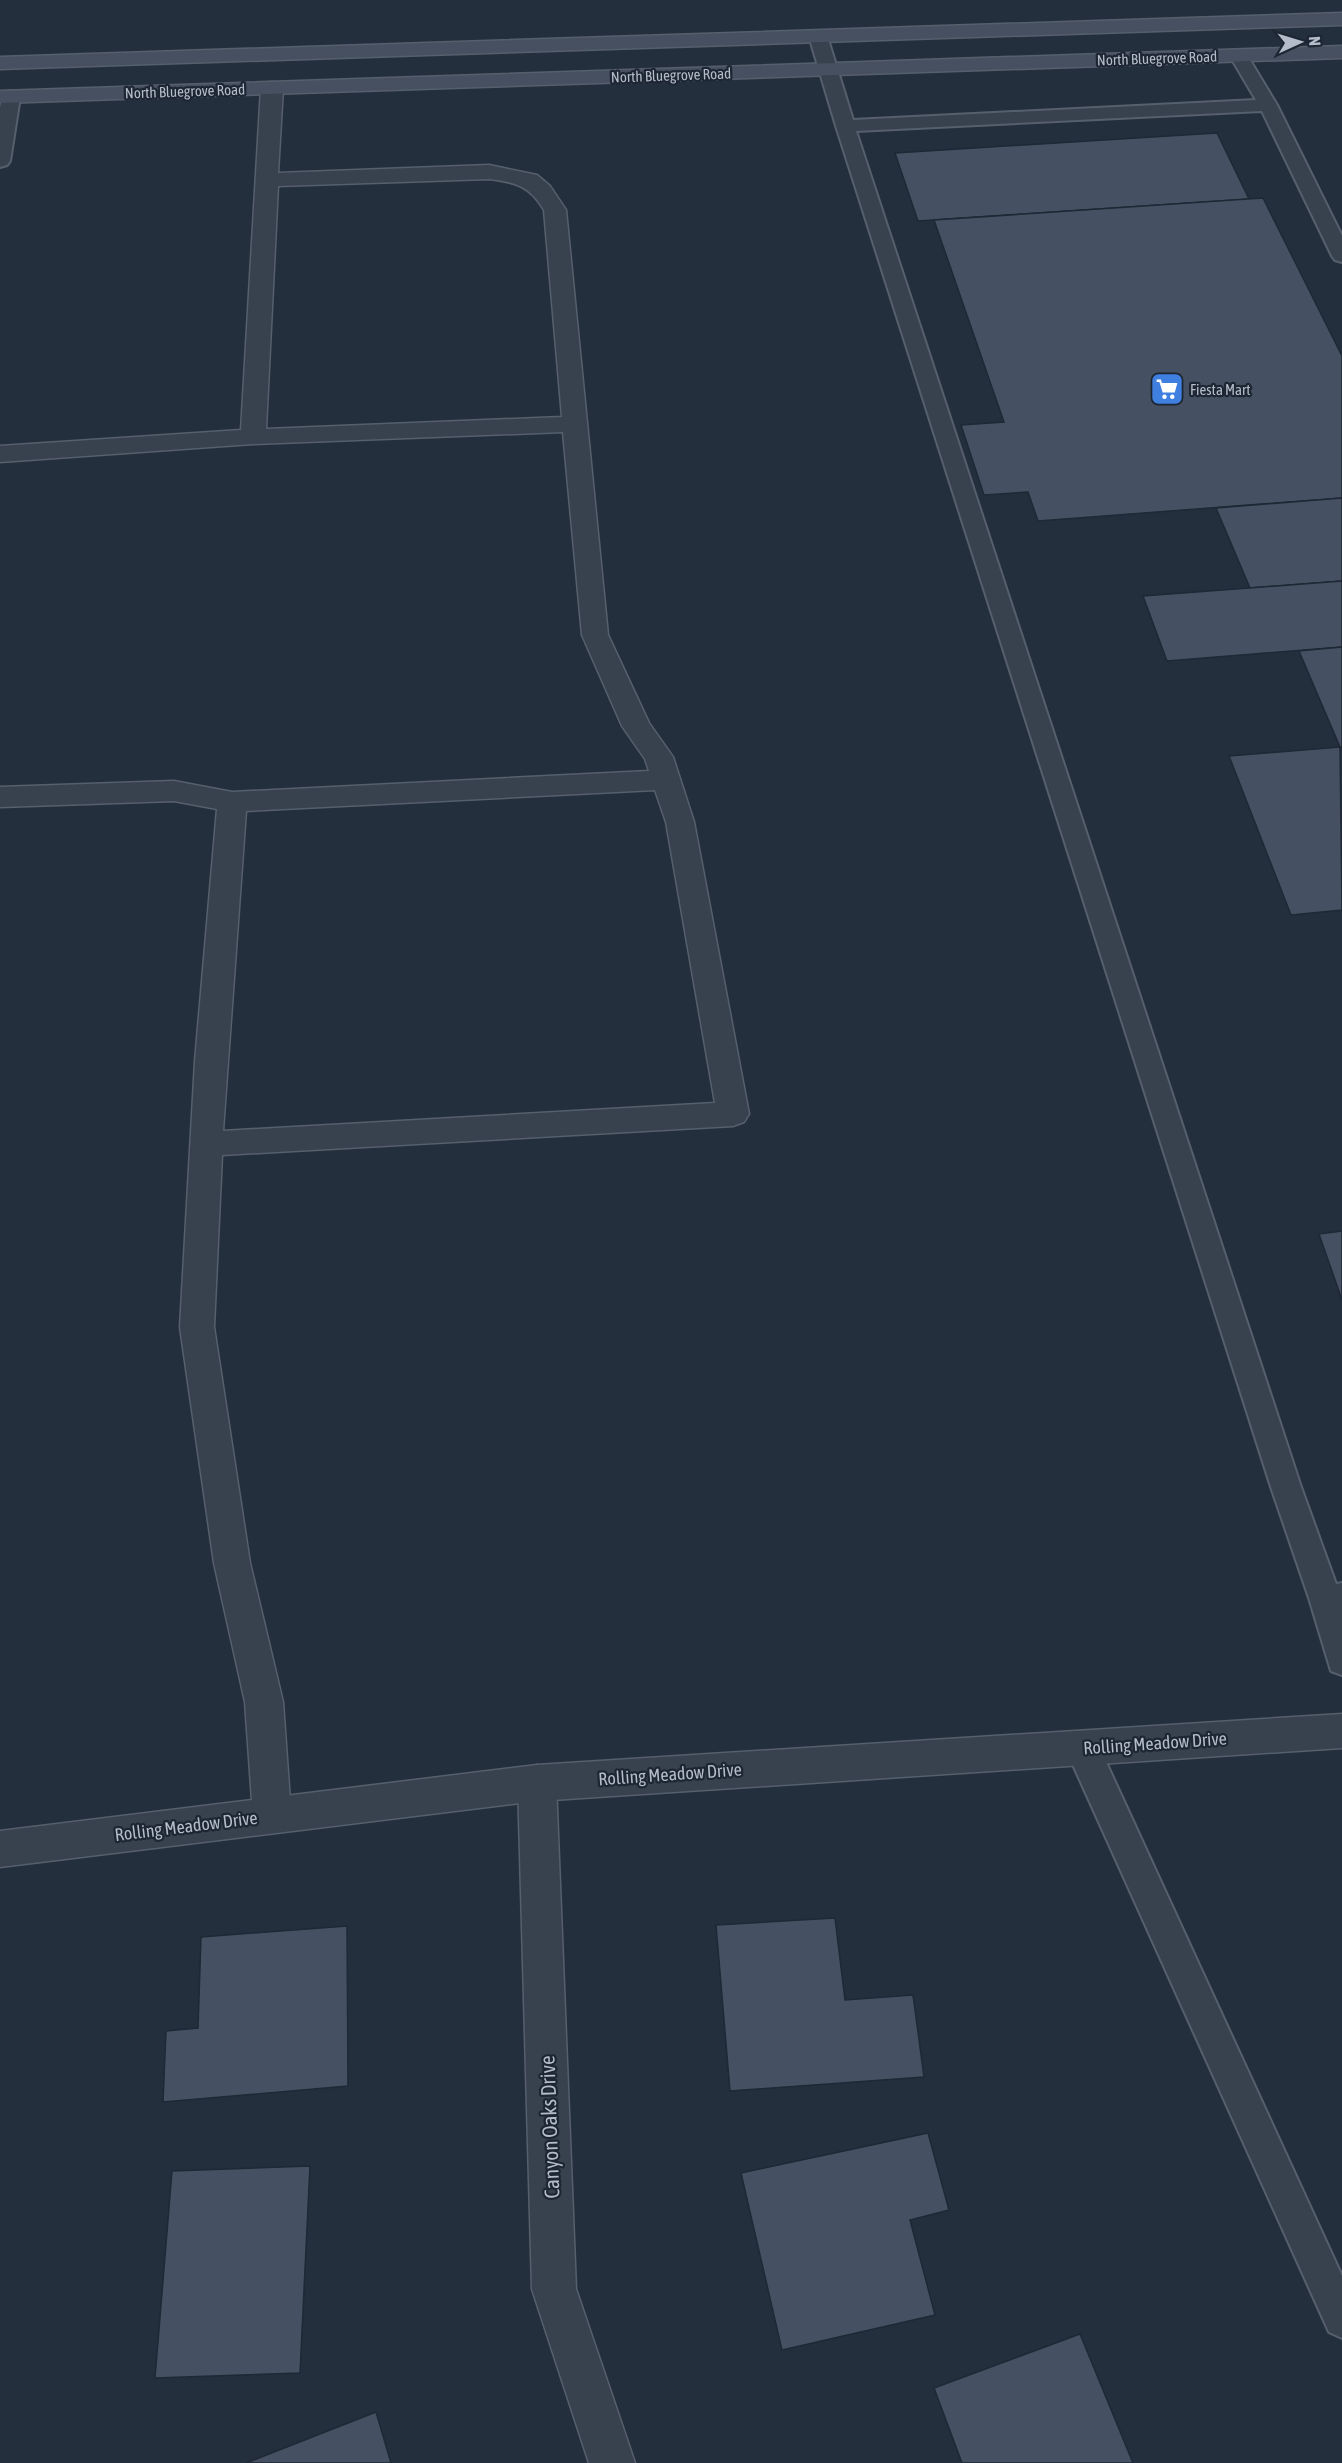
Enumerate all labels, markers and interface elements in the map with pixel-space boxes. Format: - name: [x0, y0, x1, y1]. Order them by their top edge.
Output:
- north arrow: [1270, 12, 1330, 72]
- text: N: [1306, 36, 1324, 46]
- street label: North Bluegrove Road: [1097, 47, 1217, 69]
- street label: North Bluegrove Road: [611, 64, 731, 86]
- street label: North Bluegrove Road: [125, 80, 245, 102]
- supermarket icon: Fiesta Mart: [1149, 371, 1185, 407]
- place label: Fiesta Mart: [1190, 381, 1251, 398]
- street label: Rolling Meadow Drive: [1083, 1728, 1227, 1758]
- street label: Rolling Meadow Drive: [598, 1759, 742, 1789]
- street label: Rolling Meadow Drive: [113, 1807, 259, 1845]
- street label: Canyon Oaks Drive: [535, 2055, 563, 2199]

